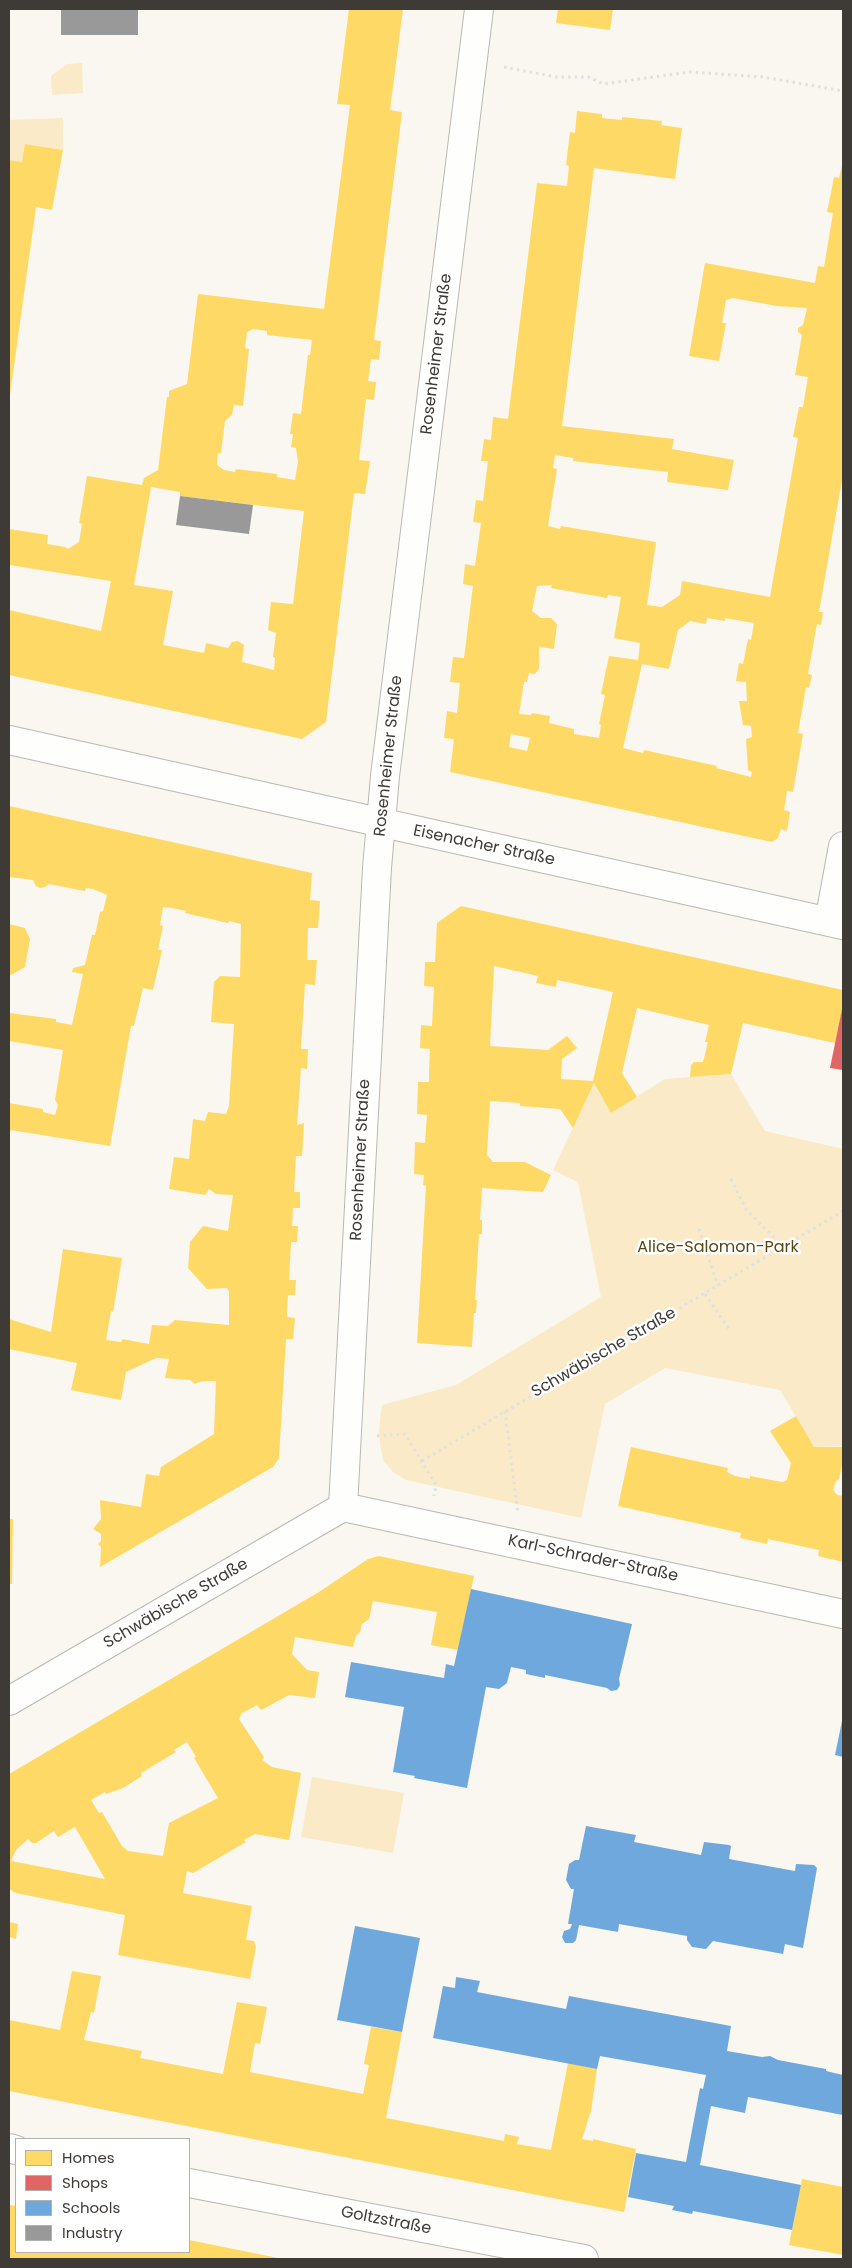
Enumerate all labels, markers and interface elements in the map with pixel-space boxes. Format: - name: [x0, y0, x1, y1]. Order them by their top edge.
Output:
- street label: Rosenheimer Straße: [418, 272, 456, 436]
- street label: Rosenheimer Straße: [371, 674, 407, 838]
- street label: Eisenacher Straße: [411, 822, 557, 870]
- street label: Rosenheimer Straße: [347, 1079, 375, 1241]
- park label: Alice-Salomon-Park: [637, 1238, 799, 1258]
- street label: Schwäbische Straße: [528, 1304, 680, 1402]
- street label: Karl-Schrader-Straße: [506, 1532, 680, 1586]
- street label: Schwäbische Straße: [100, 1555, 252, 1653]
- legend: [15, 2138, 190, 2253]
- text: Homes: [62, 2147, 115, 2168]
- text: Shops: [62, 2172, 108, 2193]
- text: Schools: [62, 2197, 120, 2218]
- street label: Goltzstraße: [339, 2203, 433, 2239]
- text: Industry: [62, 2222, 122, 2243]

